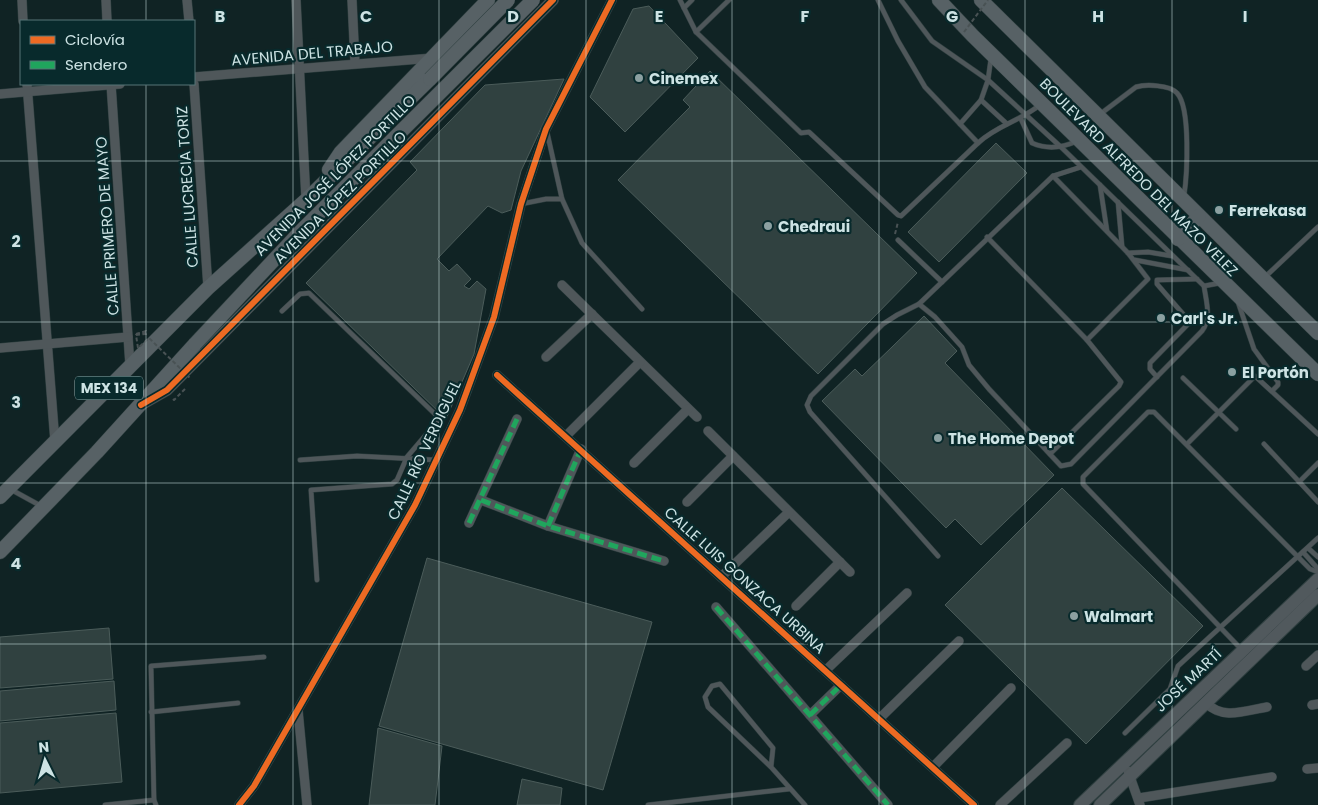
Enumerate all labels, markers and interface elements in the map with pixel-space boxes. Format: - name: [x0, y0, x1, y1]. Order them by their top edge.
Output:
- text: B: [215, 5, 225, 28]
- text: C: [360, 5, 372, 28]
- text: D: [507, 5, 519, 28]
- text: E: [655, 5, 663, 28]
- text: F: [801, 5, 810, 28]
- text: G: [946, 5, 958, 28]
- text: H: [1092, 5, 1104, 28]
- text: I: [1243, 5, 1247, 28]
- legend: [20, 20, 195, 85]
- text: Ciclovía: [65, 29, 125, 50]
- street label: AVENIDA DEL TRABAJO: [230, 35, 394, 71]
- text: Sendero: [65, 54, 127, 75]
- place label: Cinemex: [649, 68, 718, 89]
- marker: Cinemex: [633, 72, 645, 84]
- street label: BOULEVARD ALFREDO DEL MAZO VELEZ: [1035, 73, 1243, 281]
- street label: AVENIDA JOSÉ LÓPEZ PORTILLO: [250, 90, 420, 260]
- street label: CALLE LUCRECIA TORIZ: [171, 106, 203, 268]
- street label: AVENIDA LÓPEZ PORTILLO: [269, 126, 411, 268]
- street label: CALLE PRIMERO DE MAYO: [90, 136, 124, 316]
- place label: Ferrekasa: [1229, 200, 1307, 221]
- marker: Ferrekasa: [1213, 204, 1225, 216]
- place label: Chedraui: [778, 216, 850, 237]
- marker: Chedraui: [762, 220, 774, 232]
- text: 2: [11, 230, 21, 253]
- place label: Carl's Jr.: [1171, 308, 1238, 329]
- marker: Carl's Jr.: [1155, 312, 1167, 324]
- place label: El Portón: [1242, 362, 1309, 383]
- marker: El Portón: [1226, 366, 1238, 378]
- road number: MEX 134: [75, 376, 143, 399]
- street label: CALLE RÍO VERDIGUEL: [382, 376, 466, 523]
- text: 3: [11, 391, 21, 414]
- place label: The Home Depot: [948, 428, 1074, 449]
- marker: The Home Depot: [932, 432, 944, 444]
- street label: CALLE LUIS GONZACA URBINA: [660, 502, 830, 658]
- text: 4: [11, 552, 22, 575]
- place label: Walmart: [1084, 606, 1153, 627]
- marker: Walmart: [1068, 610, 1080, 622]
- street label: JOSÉ MARTÍ: [1150, 643, 1226, 716]
- north arrow: [20, 735, 70, 785]
- text: N: [38, 737, 50, 757]

